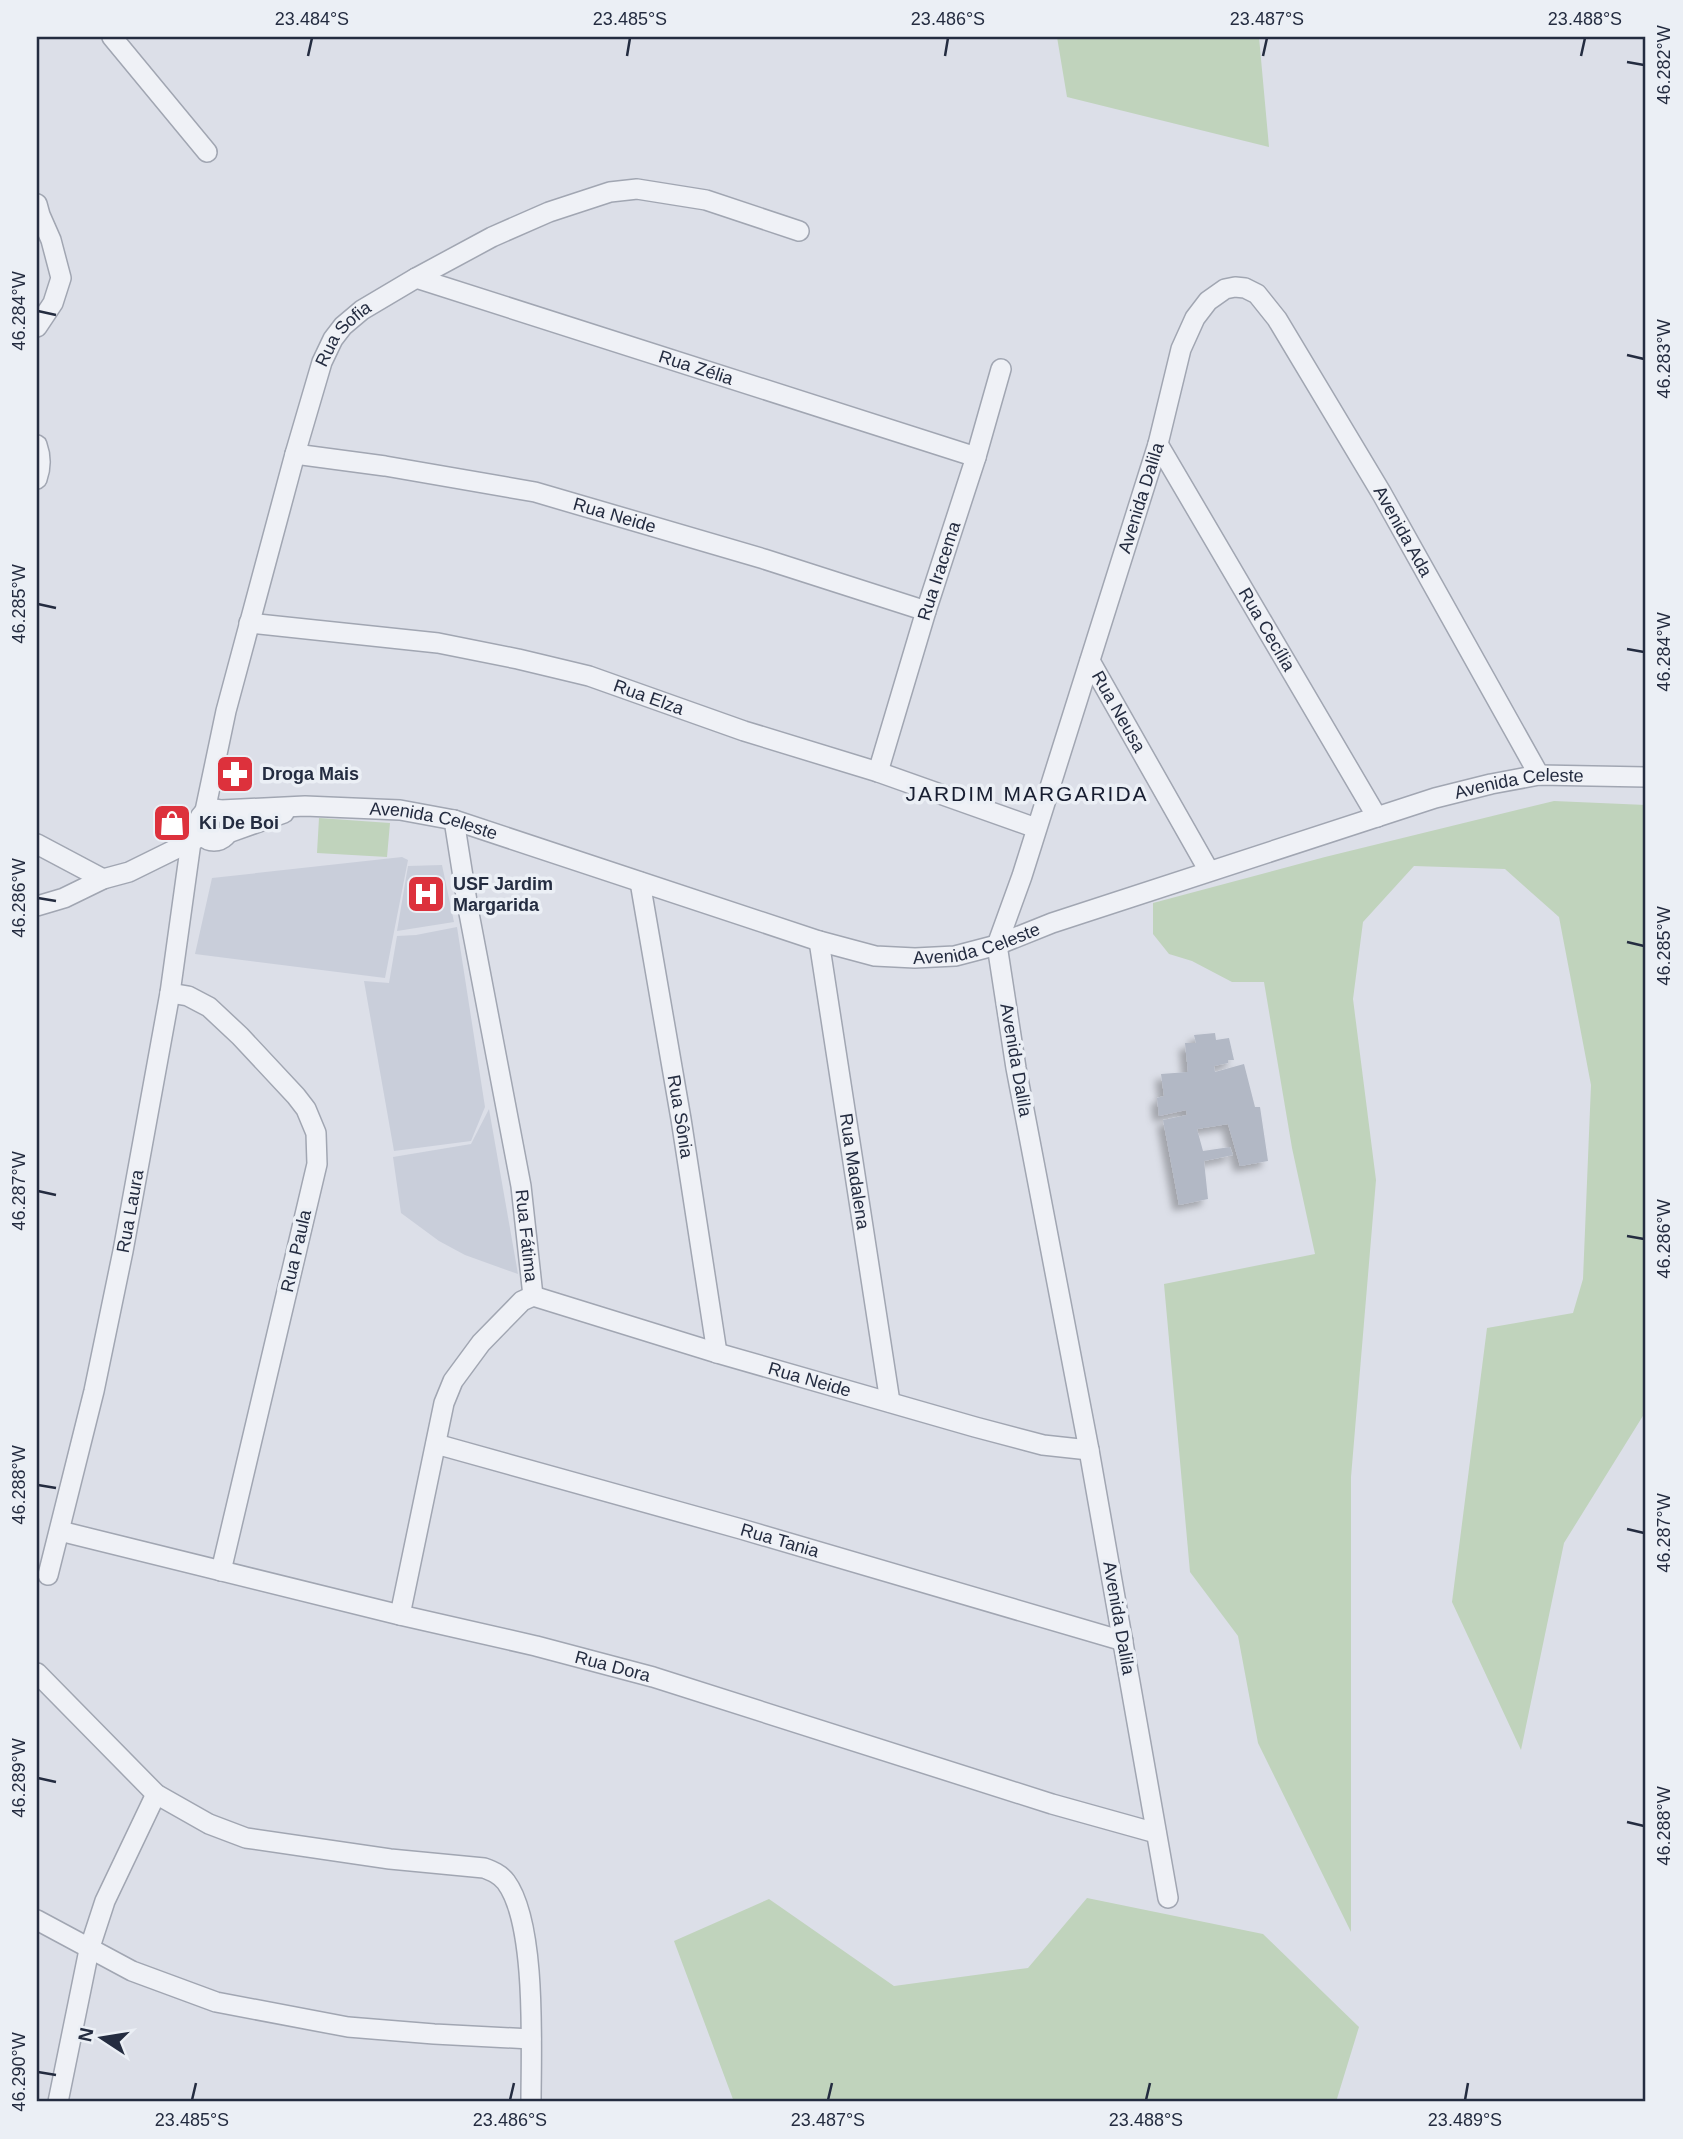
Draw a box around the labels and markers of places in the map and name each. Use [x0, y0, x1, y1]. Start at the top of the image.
pharmacy icon: Droga Mais [214, 753, 256, 795]
place label: Droga Mais [262, 764, 359, 784]
shop icon: Ki De Boi [151, 802, 193, 844]
place label: Ki De Boi [199, 813, 279, 833]
hospital icon: USF Jardim Margarida [405, 873, 447, 915]
place label: USF Jardim Margarida [453, 874, 553, 915]

